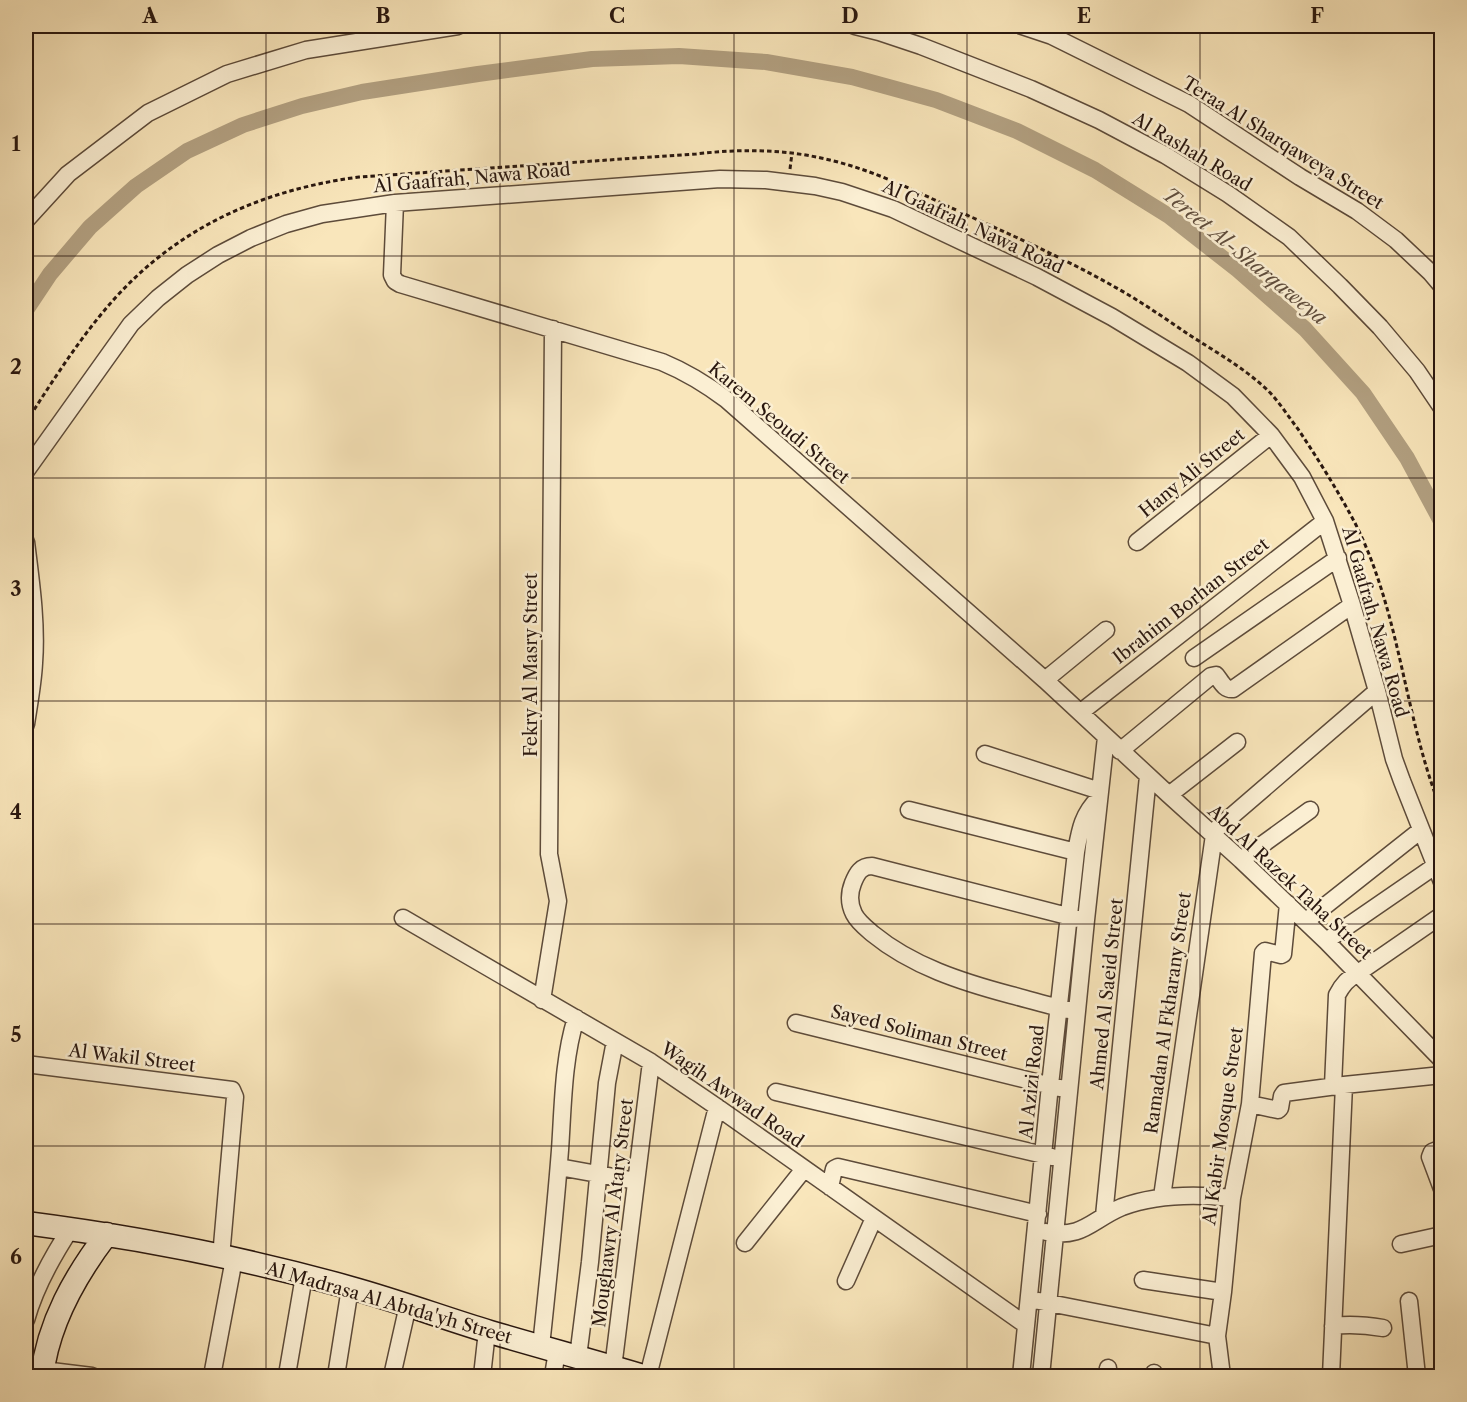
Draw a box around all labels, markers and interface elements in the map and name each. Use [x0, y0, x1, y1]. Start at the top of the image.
text: A [141, 4, 158, 28]
text: B [376, 4, 391, 28]
text: C [609, 4, 625, 28]
text: D [841, 4, 859, 28]
text: E [1077, 4, 1091, 28]
text: F [1310, 4, 1324, 28]
street label: Teraa Al Sharqaweya Street [1178, 72, 1388, 214]
street label: Al Rashah Road [1127, 107, 1256, 196]
text: 1 [12, 132, 21, 156]
street label: Al Gaafrah, Nawa Road [372, 158, 571, 198]
street label: Al Gaafrah, Nawa Road [878, 175, 1067, 279]
water label: Tereet Al-Sharqaweya [1158, 182, 1332, 330]
text: 2 [10, 355, 22, 379]
street label: Karem Seoudi Street [704, 357, 855, 489]
street label: Hany Ali Street [1135, 423, 1250, 522]
street label: Al Gaafrah, Nawa Road [1337, 523, 1413, 720]
street label: Ibrahim Borhan Street [1109, 533, 1274, 669]
street label: Fekry Al Masry Street [520, 572, 542, 757]
text: 3 [10, 577, 22, 601]
street label: Abd Al Razek Taha Street [1203, 799, 1377, 964]
text: 4 [10, 800, 22, 824]
street label: Ramadan Al Fkharany Street [1140, 890, 1196, 1135]
street label: Ahmed Al Saeid Street [1086, 897, 1128, 1092]
street label: Sayed Soliman Street [828, 1000, 1010, 1066]
text: 5 [10, 1023, 22, 1047]
street label: Al Azizi Road [1015, 1024, 1049, 1141]
street label: Al Kabir Mosque Street [1198, 1025, 1248, 1227]
street label: Wagih Awwad Road [656, 1037, 808, 1153]
street label: Al Wakil Street [66, 1039, 197, 1077]
street label: Moughawry Al Atary Street [588, 1097, 638, 1329]
text: 6 [10, 1245, 22, 1269]
street label: Al Madrasa Al Abtda'yh Street [263, 1257, 515, 1349]

